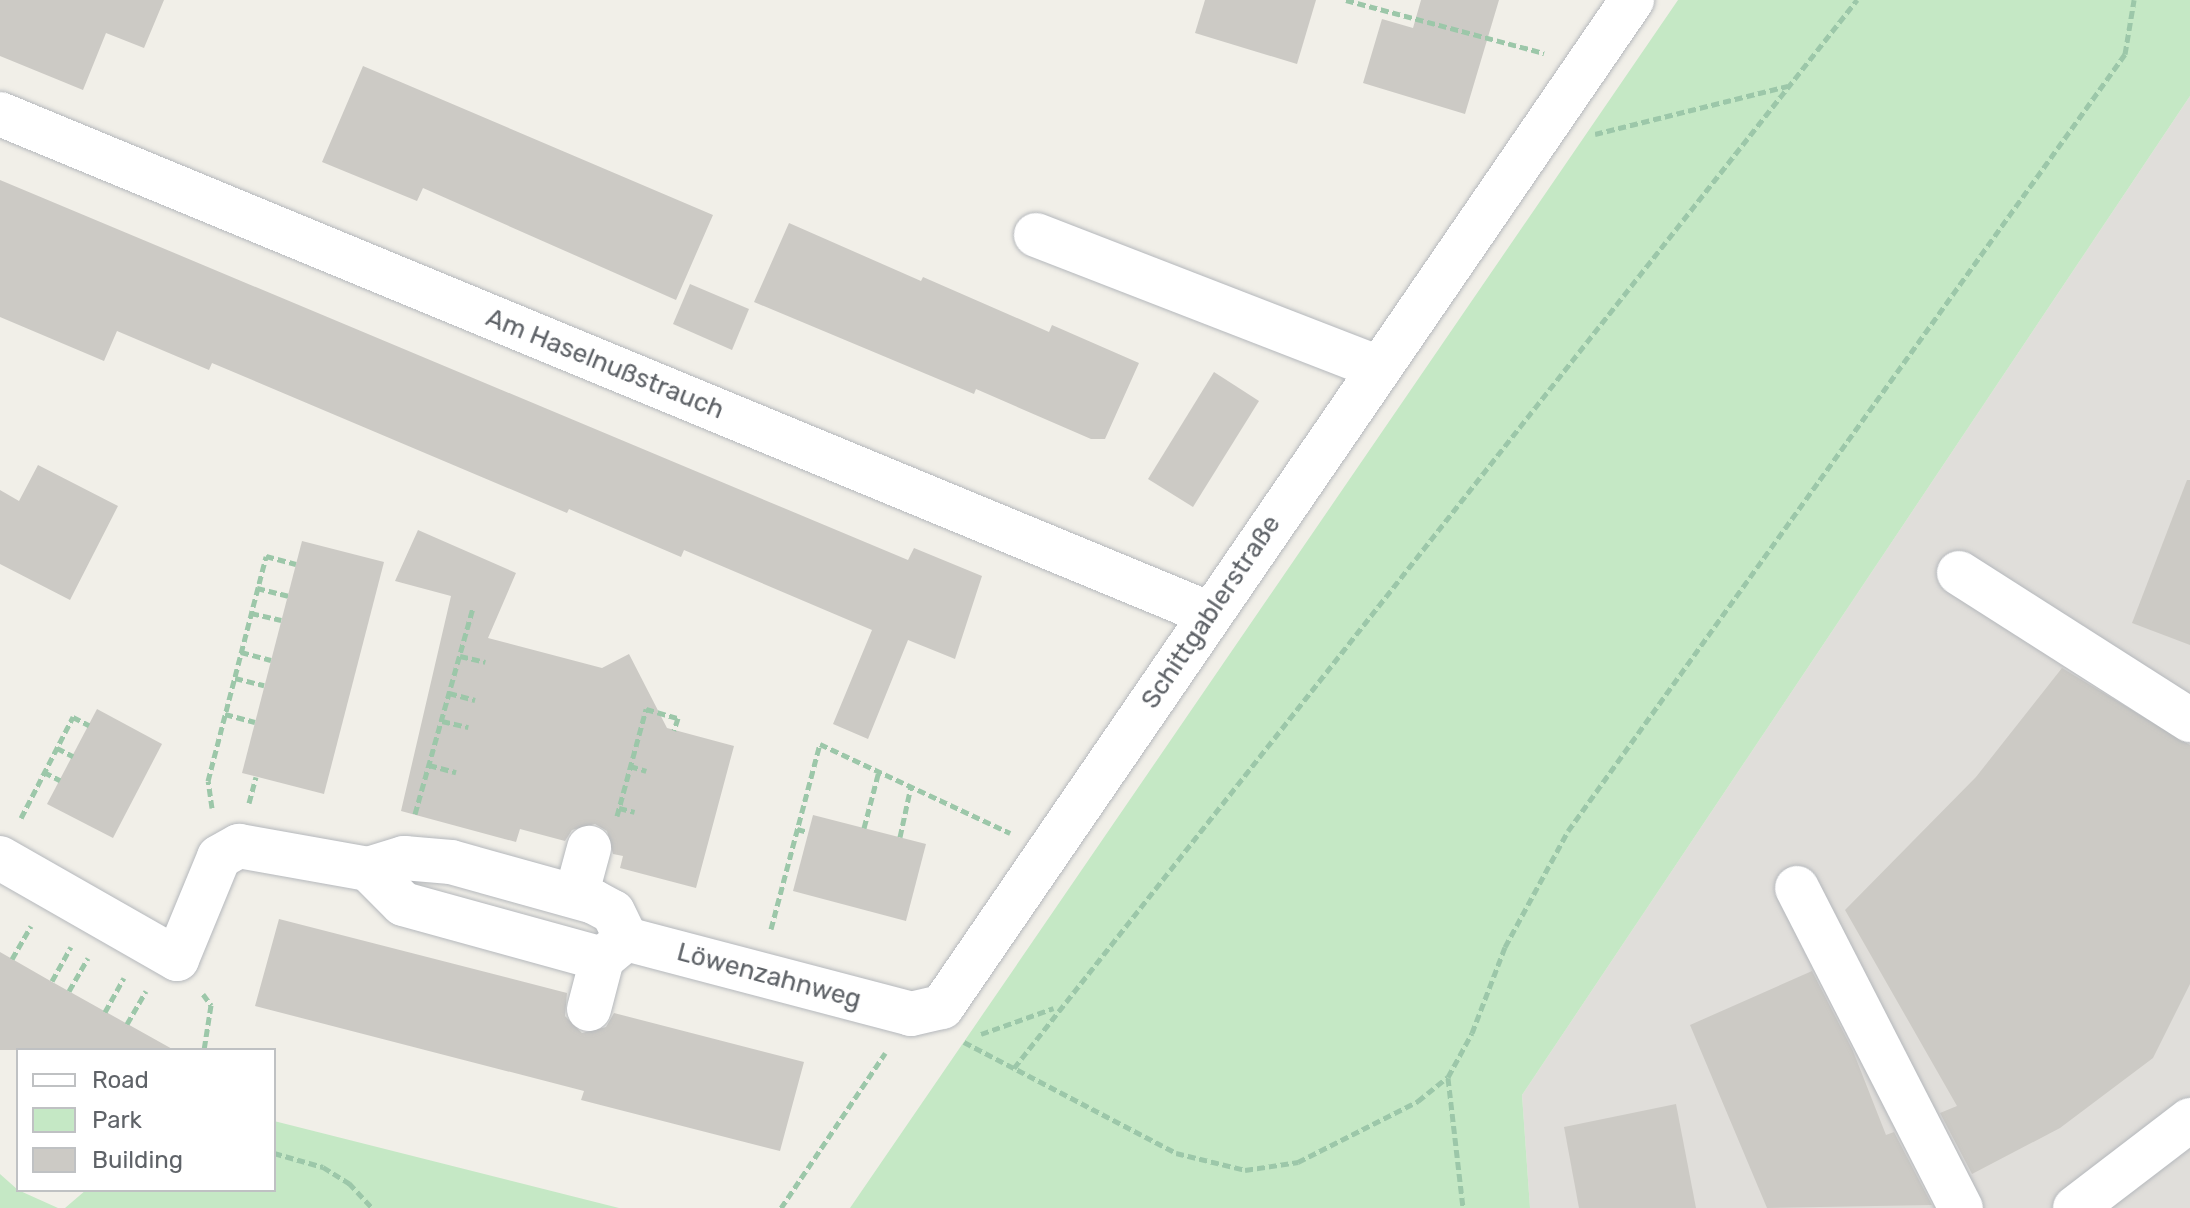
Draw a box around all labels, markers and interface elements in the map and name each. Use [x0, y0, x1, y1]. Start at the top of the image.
street label: Am Haselnußstrauch [481, 302, 729, 426]
street label: Schittgablerstraße [1135, 509, 1287, 715]
street label: Löwenzahnweg [674, 936, 864, 1016]
legend [16, 1048, 276, 1192]
text: Road [92, 1066, 149, 1094]
text: Park [92, 1106, 142, 1134]
text: Building [92, 1146, 183, 1174]

